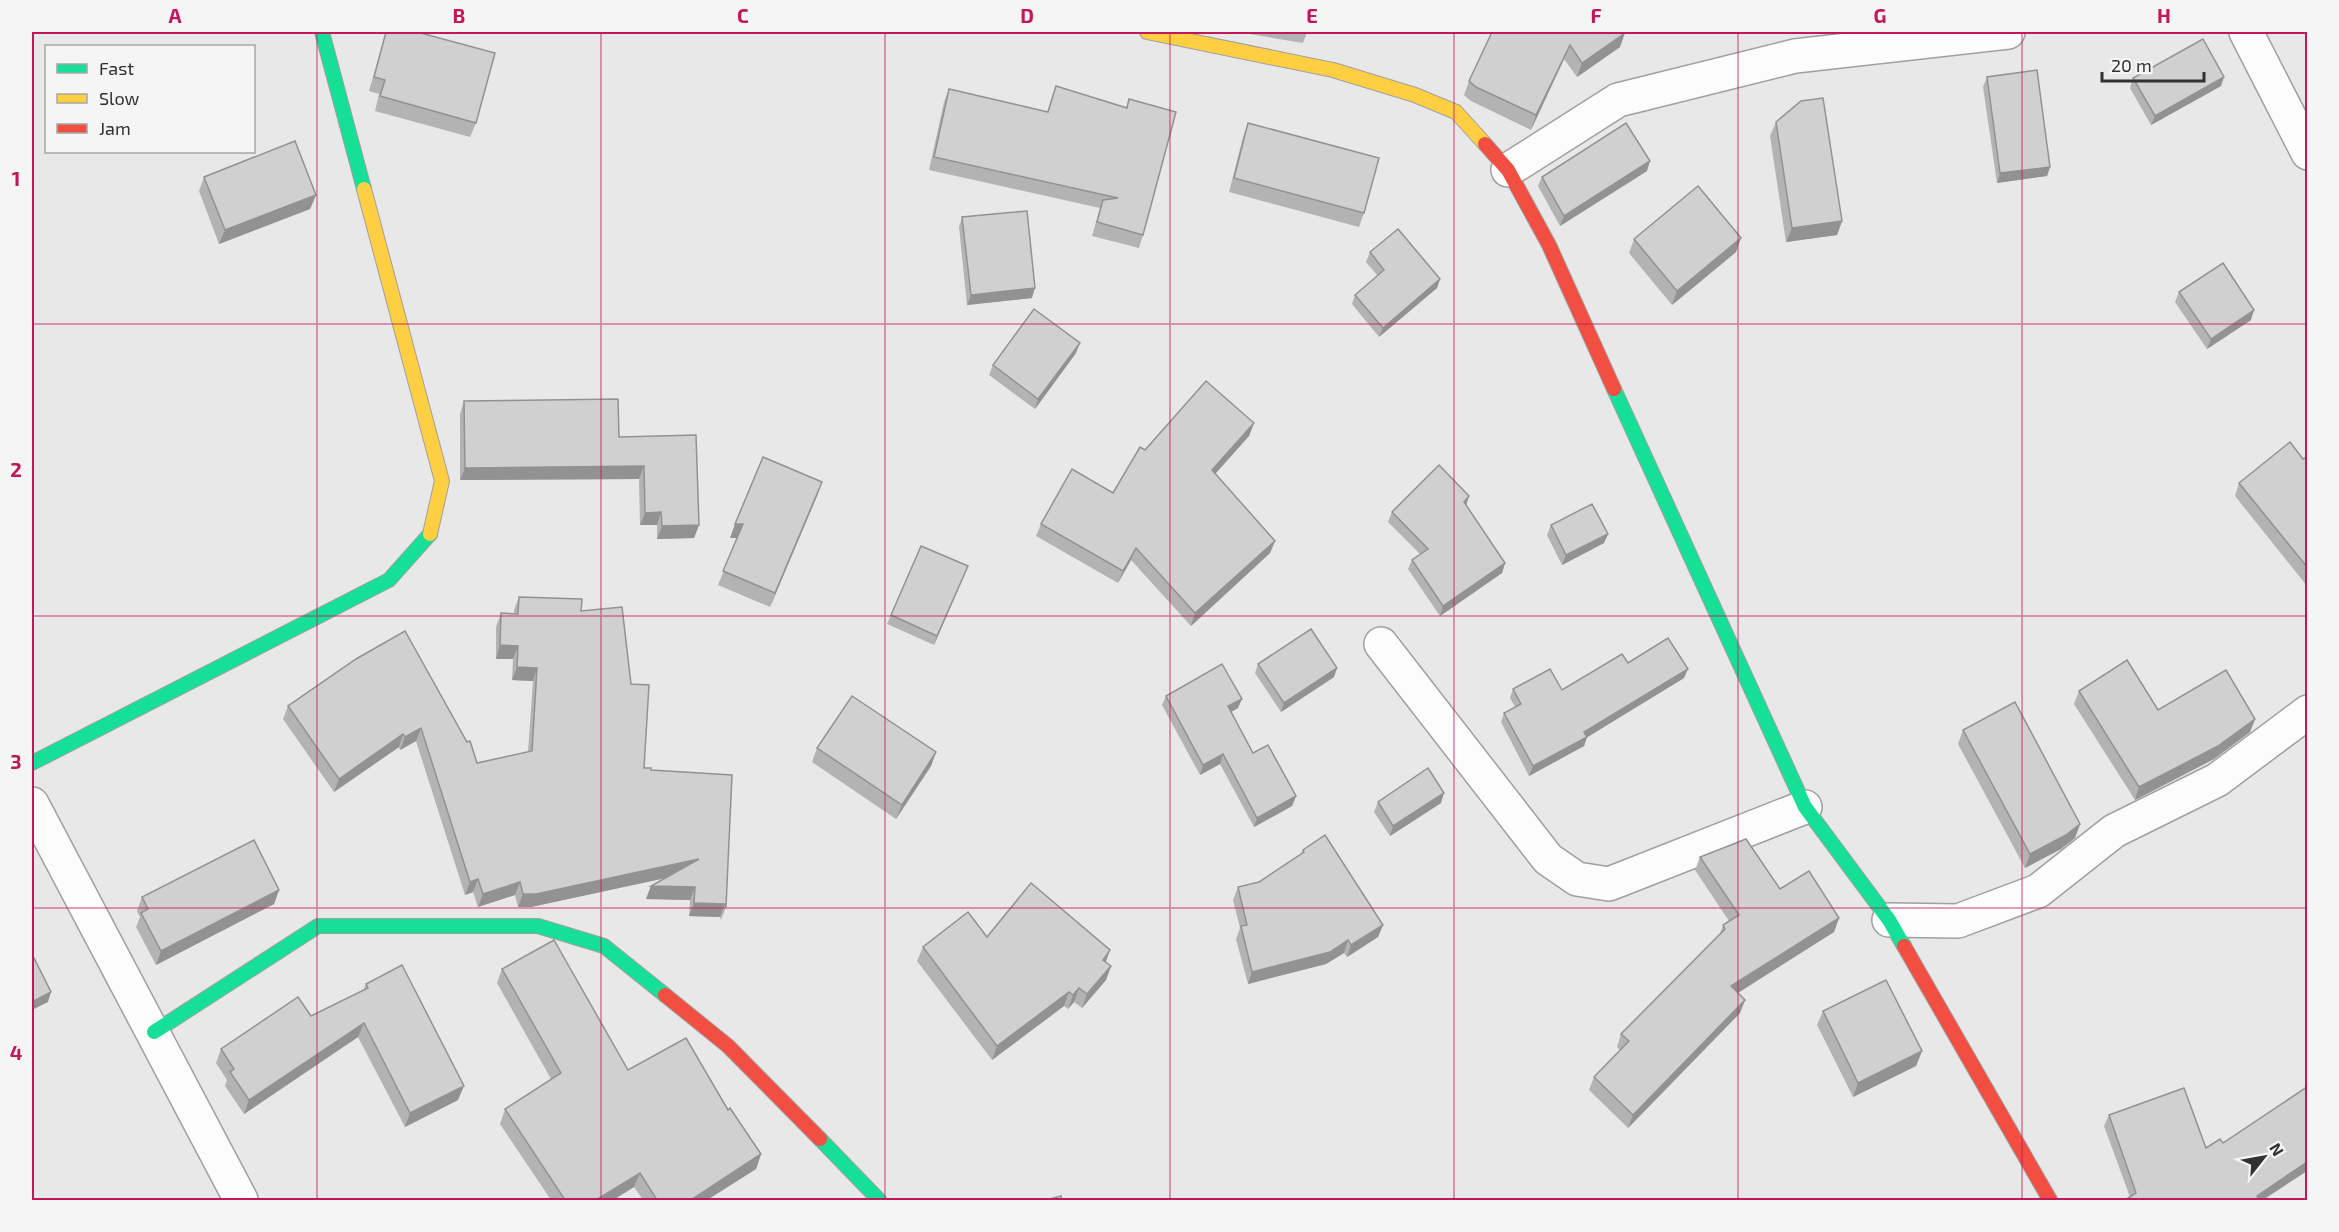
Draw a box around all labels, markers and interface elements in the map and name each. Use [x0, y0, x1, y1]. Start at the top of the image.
text: A [168, 3, 182, 27]
text: B [453, 3, 465, 27]
text: C [737, 3, 749, 27]
text: D [1020, 3, 1034, 27]
text: E [1306, 3, 1318, 27]
text: F [1590, 3, 1602, 27]
text: G [1874, 3, 1886, 27]
text: H [2157, 3, 2171, 27]
legend [45, 45, 255, 153]
scale bar [2102, 45, 2204, 83]
text: 20 m [2111, 54, 2152, 76]
text: Fast [99, 57, 134, 79]
text: Slow [99, 87, 140, 109]
text: Jam [99, 117, 131, 139]
text: 1 [12, 166, 20, 190]
text: 2 [10, 457, 22, 481]
text: 3 [10, 749, 22, 773]
text: 4 [10, 1040, 23, 1064]
north arrow [2234, 1127, 2294, 1187]
text: N [2266, 1139, 2288, 1159]

